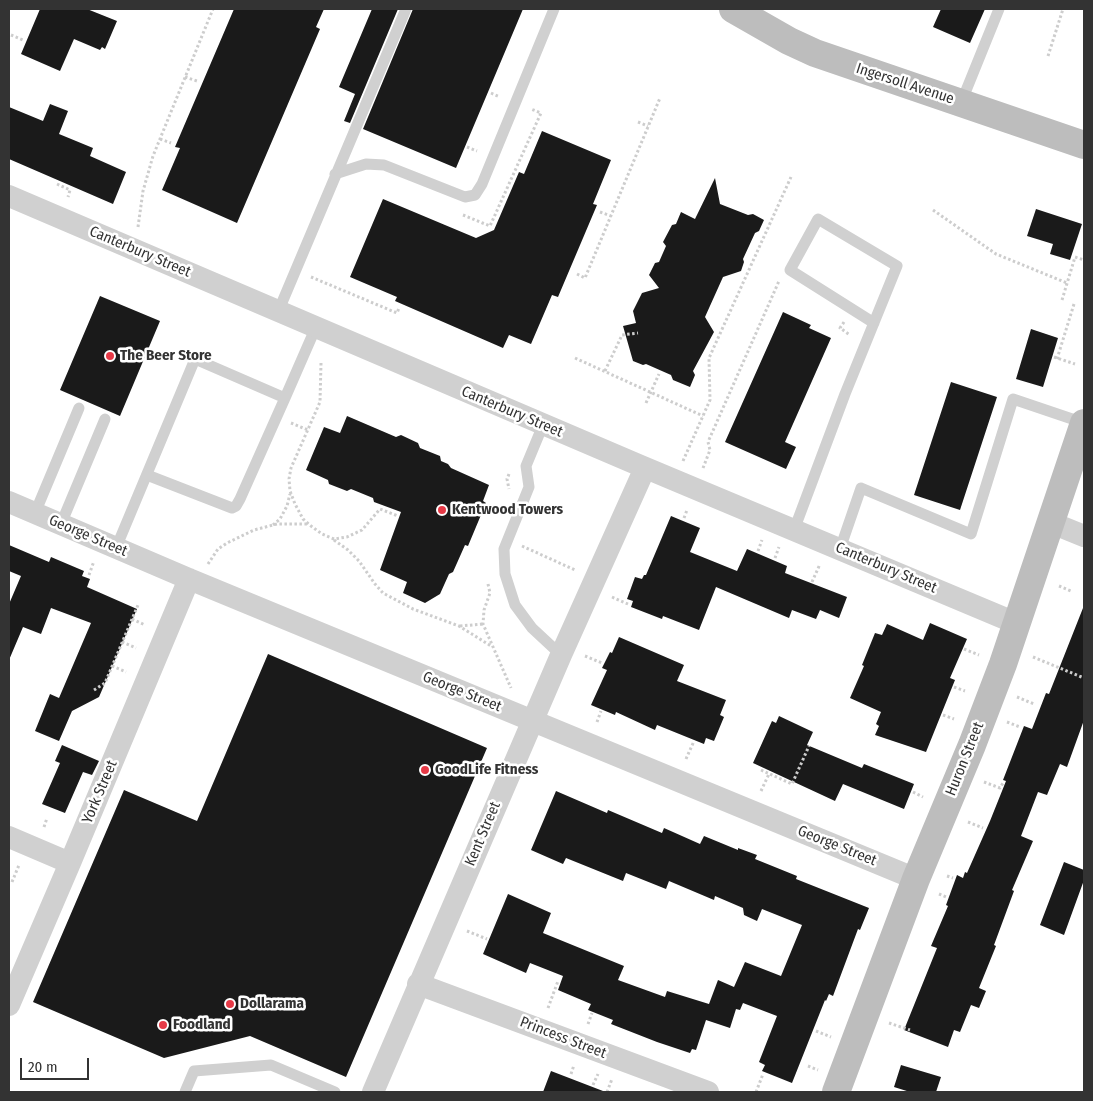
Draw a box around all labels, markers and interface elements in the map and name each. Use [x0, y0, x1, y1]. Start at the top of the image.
street label: Ingersoll Avenue [854, 60, 956, 108]
street label: Canterbury Street [87, 223, 193, 281]
place label: The Beer Store [120, 347, 212, 365]
marker: The Beer Store [104, 350, 116, 362]
street label: Canterbury Street [459, 383, 565, 441]
place label: Kentwood Towers [452, 501, 563, 519]
marker: Kentwood Towers [436, 504, 448, 516]
street label: George Street [46, 511, 130, 561]
street label: Canterbury Street [833, 539, 939, 597]
street label: George Street [420, 668, 504, 716]
street label: Huron Street [942, 719, 988, 799]
street label: York Street [79, 758, 121, 826]
place label: GoodLife Fitness [435, 761, 538, 779]
marker: GoodLife Fitness [419, 764, 431, 776]
street label: Kent Street [461, 799, 505, 869]
street label: George Street [795, 822, 879, 870]
place label: Dollarama [240, 995, 304, 1013]
marker: Dollarama [224, 998, 236, 1010]
street label: Princess Street [517, 1013, 609, 1063]
place label: Foodland [173, 1016, 231, 1034]
marker: Foodland [157, 1019, 169, 1031]
scale bar [22, 1048, 91, 1080]
text: 20 m [28, 1058, 58, 1076]

